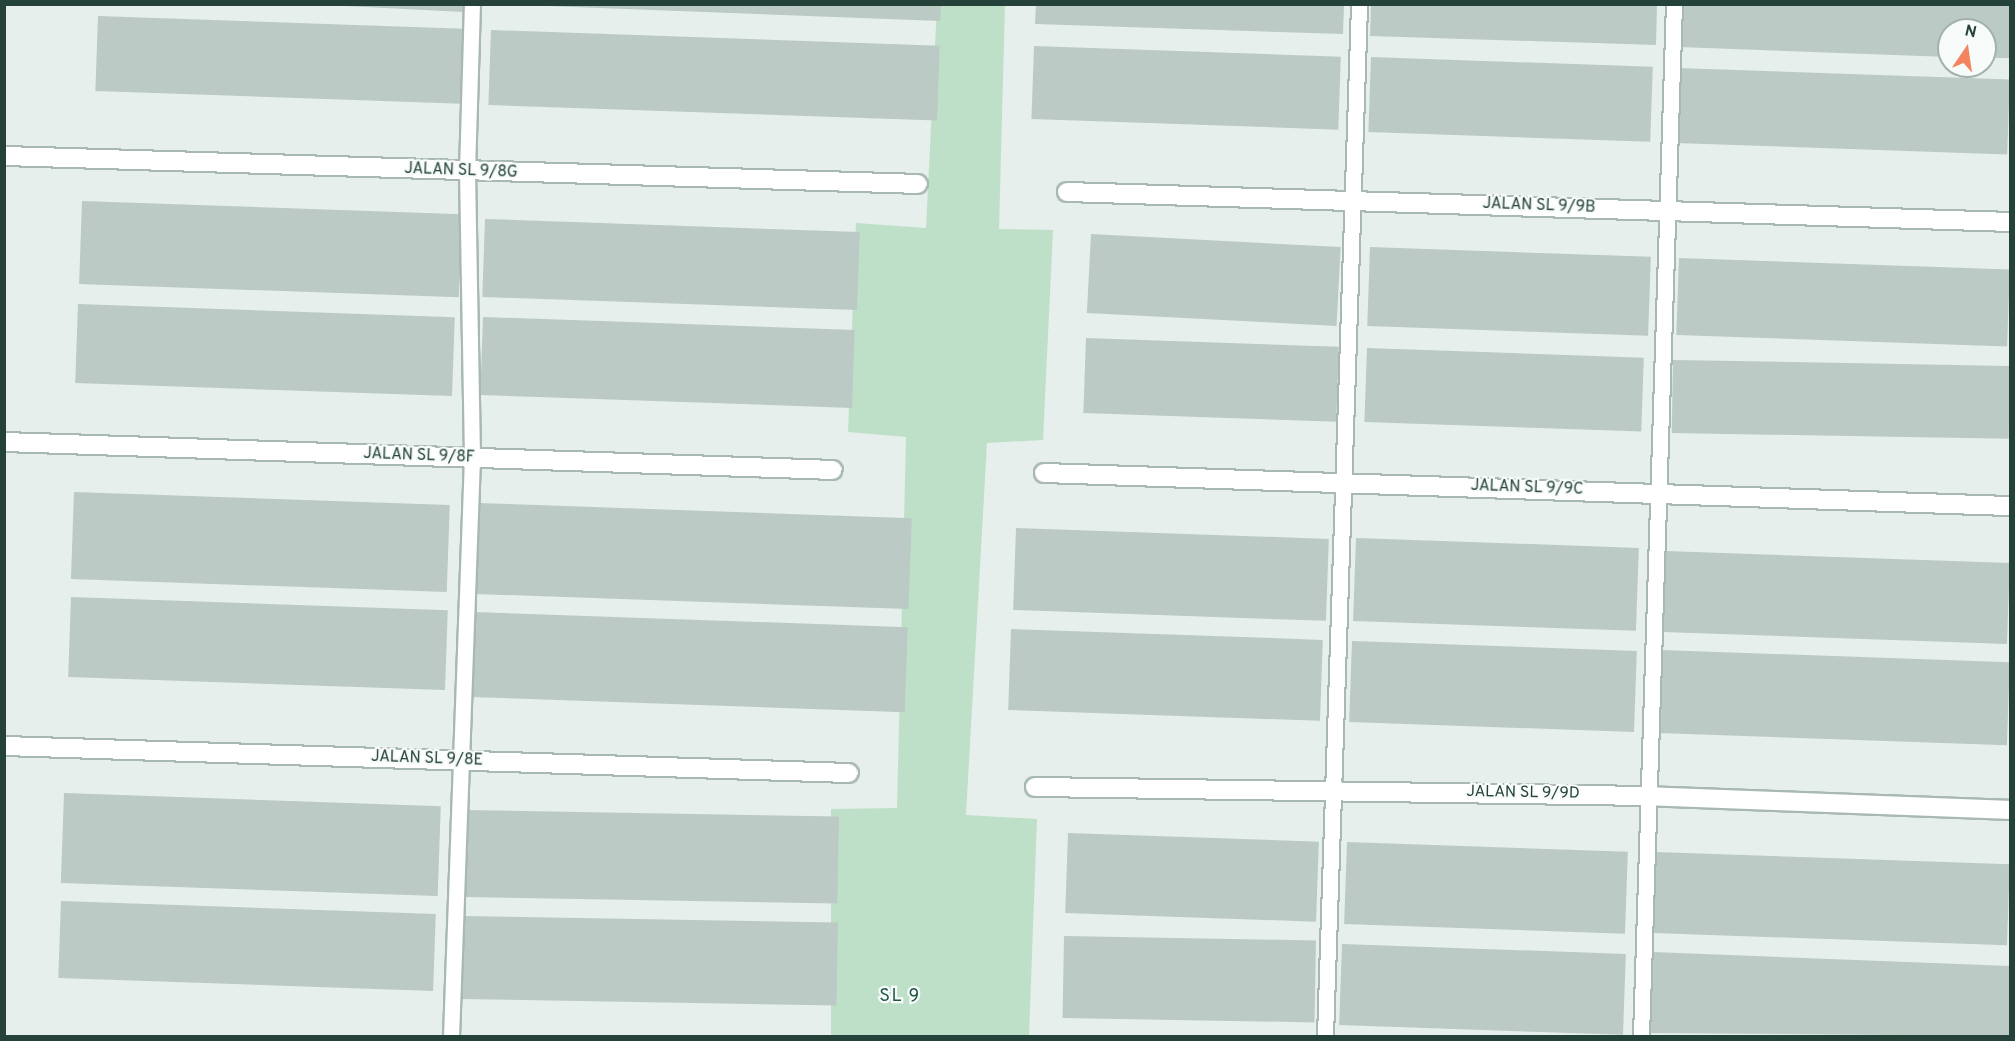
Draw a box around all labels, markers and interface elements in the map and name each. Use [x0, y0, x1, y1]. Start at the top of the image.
north arrow [1937, 18, 1997, 78]
text: N [1963, 21, 1978, 43]
street label: JALAN SL 9/8G [404, 159, 518, 183]
street label: JALAN SL 9/9B [1482, 194, 1596, 218]
street label: JALAN SL 9/8F [363, 444, 475, 468]
street label: JALAN SL 9/9C [1470, 476, 1584, 500]
street label: JALAN SL 9/8E [370, 747, 484, 771]
street label: JALAN SL 9/9D [1466, 782, 1580, 804]
district label: SL 9 [879, 986, 921, 1008]

